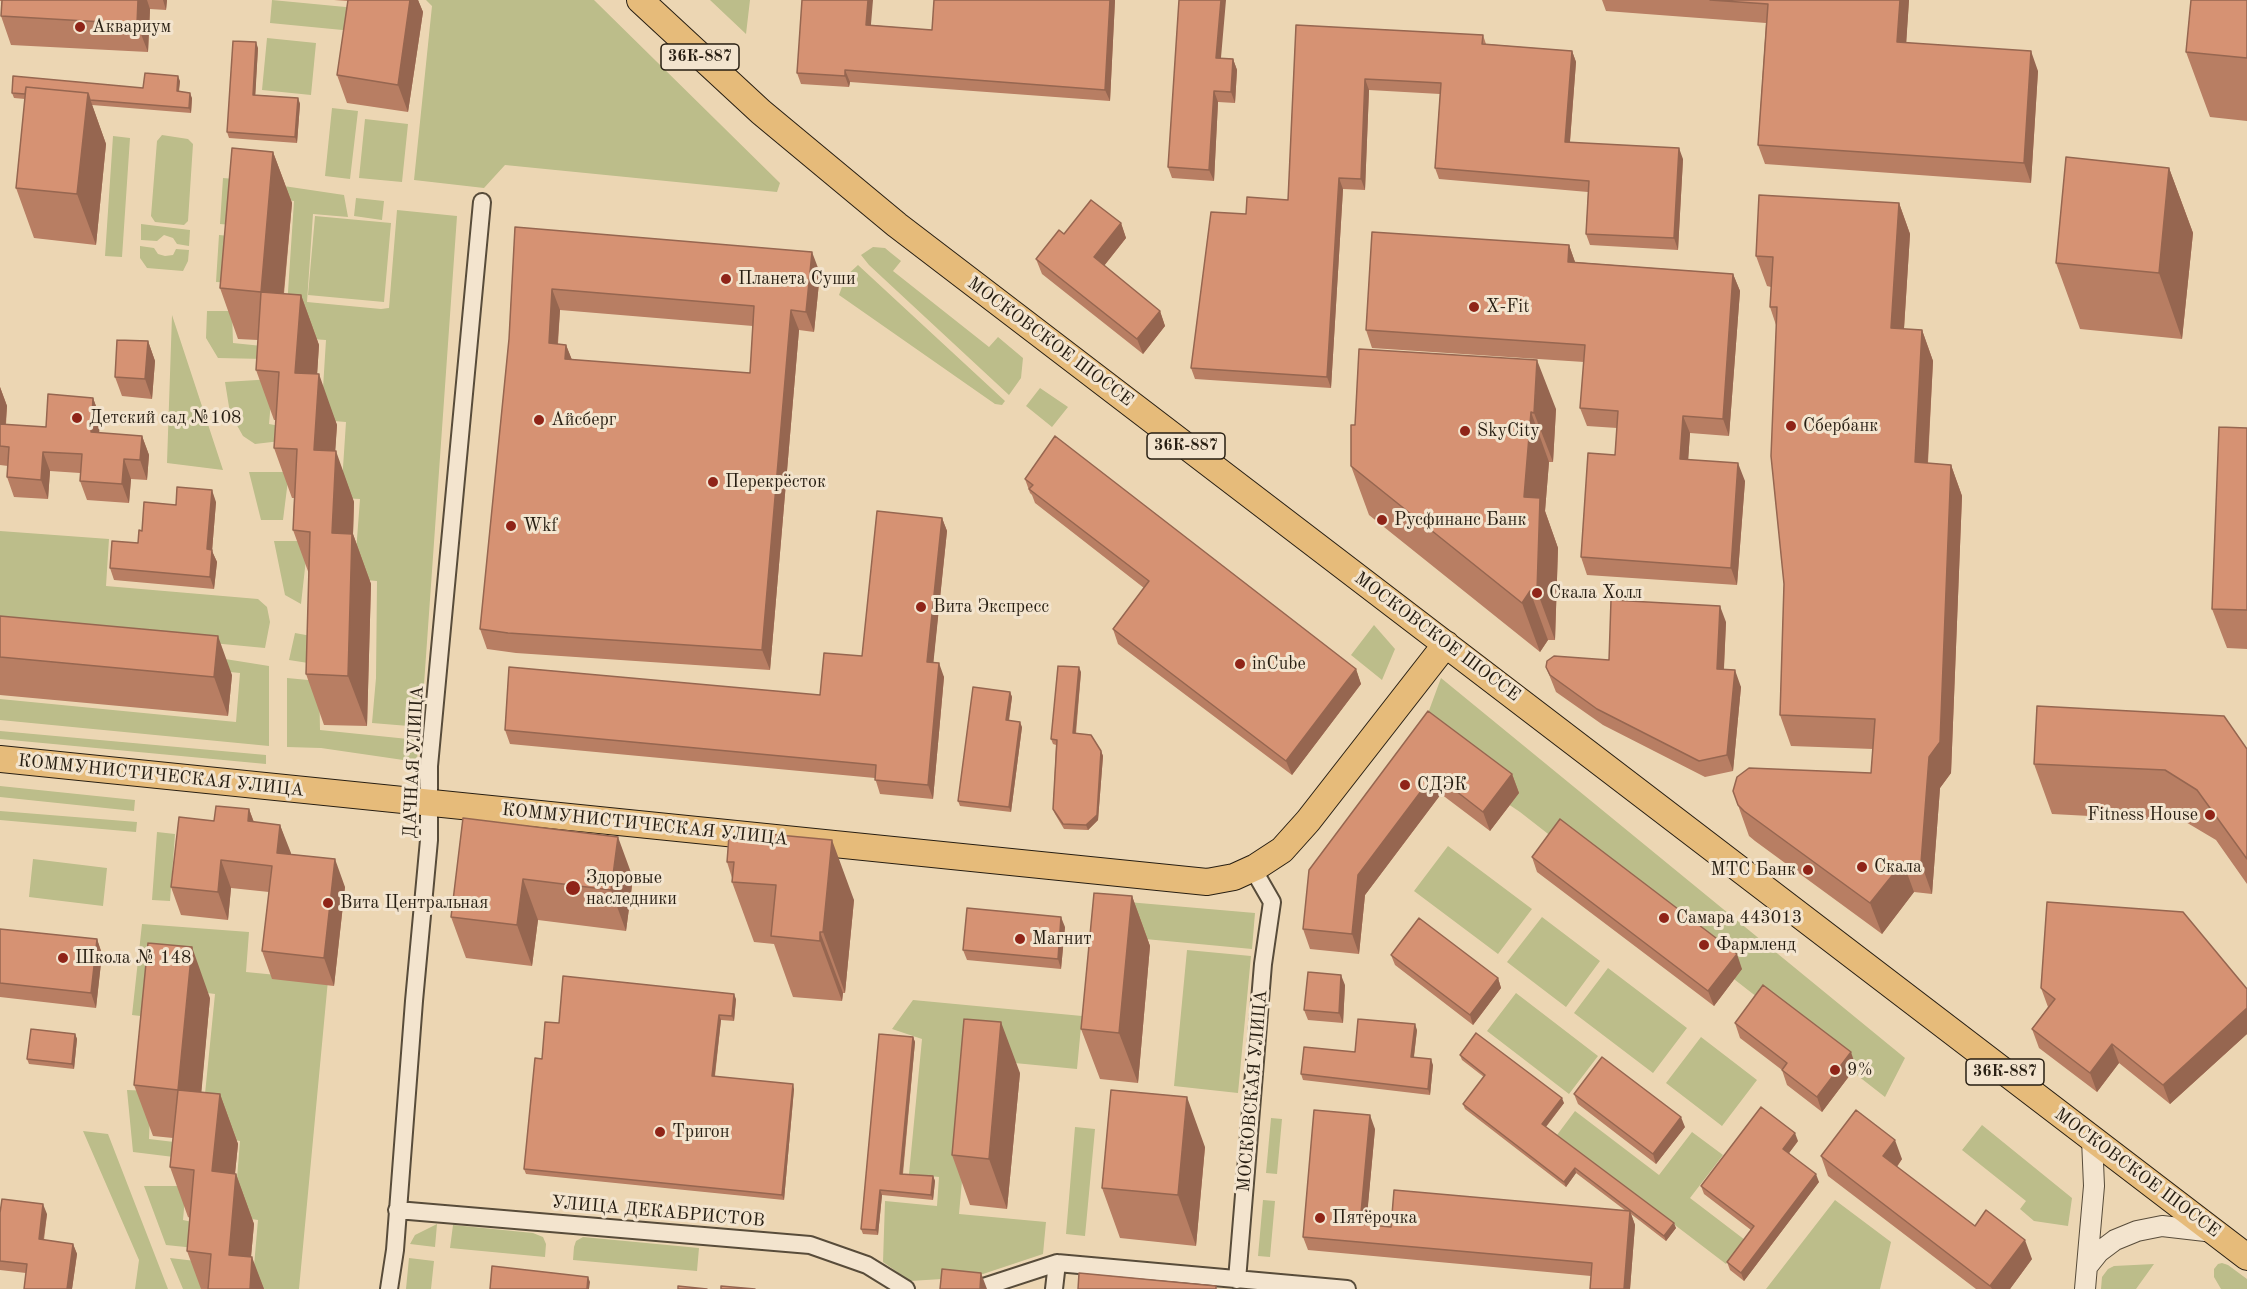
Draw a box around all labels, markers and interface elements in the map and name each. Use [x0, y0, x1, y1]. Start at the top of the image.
place label: Аквариум [92, 16, 171, 38]
marker: Аквариум [73, 20, 87, 34]
road number: 36К-887 [661, 44, 739, 70]
place label: Планета Суши [738, 268, 856, 290]
marker: Планета Суши [719, 272, 733, 286]
street label: МОСКОВСКОЕ ШОССЕ [963, 273, 1137, 411]
place label: X-Fit [1486, 296, 1529, 318]
marker: X-Fit [1467, 300, 1481, 314]
place label: Детский сад №108 [89, 407, 242, 429]
place label: Айсберг [551, 409, 617, 431]
marker: Детский сад №108 [70, 411, 84, 425]
marker: Айсберг [532, 413, 546, 427]
place label: Сбербанк [1803, 415, 1878, 437]
marker: Сбербанк [1784, 419, 1798, 433]
place label: SkyCity [1477, 420, 1540, 442]
marker: SkyCity [1458, 424, 1472, 438]
road number: 36К-887 [1147, 433, 1225, 459]
place label: Перекрёсток [725, 471, 826, 493]
marker: Перекрёсток [706, 475, 720, 489]
place label: Русфинанс Банк [1394, 509, 1526, 531]
marker: Русфинанс Банк [1375, 513, 1389, 527]
place label: Wkf [523, 515, 558, 537]
marker: Wkf [504, 519, 518, 533]
street label: МОСКОВСКОЕ ШОССЕ [1350, 568, 1524, 706]
place label: Скала Холл [1549, 582, 1642, 604]
marker: Скала Холл [1530, 586, 1544, 600]
place label: Вита Экспресс [933, 596, 1049, 618]
marker: Вита Экспресс [914, 600, 928, 614]
place label: inCube [1252, 653, 1306, 675]
marker: inCube [1233, 657, 1247, 671]
street label: ДАЧНАЯ УЛИЦА [399, 685, 429, 839]
street label: КОММУНИСТИЧЕСКАЯ УЛИЦА [17, 750, 305, 802]
place label: СДЭК [1417, 774, 1467, 796]
marker: СДЭК [1398, 778, 1412, 792]
street label: КОММУНИСТИЧЕСКАЯ УЛИЦА [501, 799, 789, 851]
place label: Fitness House [2087, 804, 2198, 826]
marker: Fitness House [2203, 808, 2217, 822]
place label: Скала [1874, 856, 1922, 878]
place label: МТС Банк [1710, 859, 1796, 881]
marker: Скала [1855, 860, 1869, 874]
marker: МТС Банк [1801, 863, 1815, 877]
place label: Здоровые наследники [586, 867, 677, 910]
marker: Здоровые наследники [564, 879, 582, 897]
place label: Вита Центральная [340, 892, 488, 914]
marker: Вита Центральная [321, 896, 335, 910]
place label: Самара 443013 [1676, 907, 1802, 929]
marker: Самара 443013 [1657, 911, 1671, 925]
place label: Магнит [1032, 928, 1092, 950]
marker: Магнит [1013, 932, 1027, 946]
place label: Фармленд [1716, 934, 1796, 956]
marker: Фармленд [1697, 938, 1711, 952]
place label: Школа № 148 [75, 947, 191, 969]
marker: Школа № 148 [56, 951, 70, 965]
street label: МОСКОВСКАЯ УЛИЦА [1233, 989, 1273, 1193]
place label: 9% [1847, 1059, 1873, 1081]
road number: 36К-887 [1966, 1059, 2044, 1085]
marker: 9% [1828, 1063, 1842, 1077]
street label: МОСКОВСКОЕ ШОССЕ [2050, 1104, 2224, 1242]
place label: Тригон [672, 1121, 730, 1143]
marker: Тригон [653, 1125, 667, 1139]
street label: УЛИЦА ДЕКАБРИСТОВ [550, 1192, 766, 1232]
place label: Пятёрочка [1332, 1207, 1417, 1229]
marker: Пятёрочка [1313, 1211, 1327, 1225]

